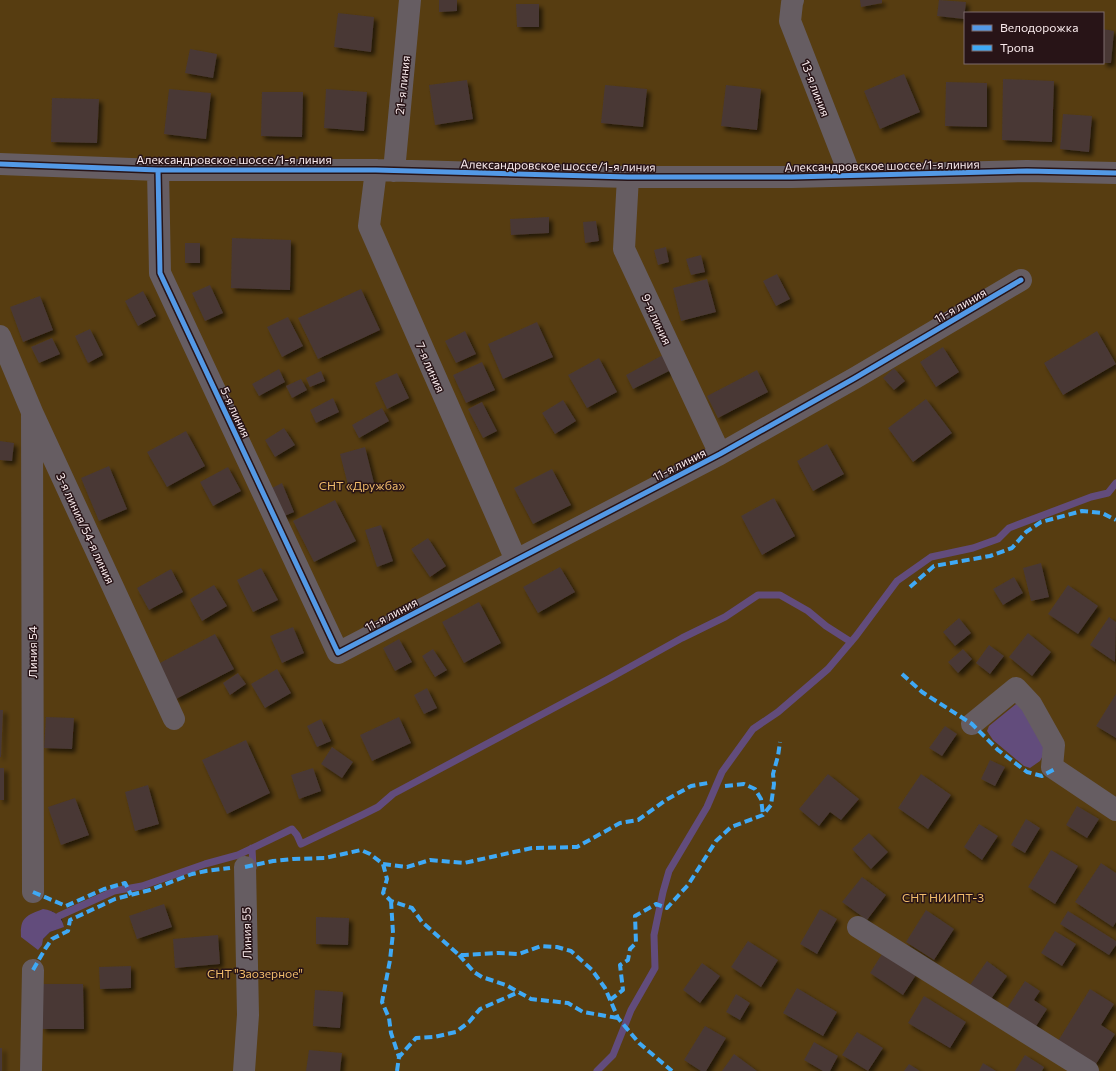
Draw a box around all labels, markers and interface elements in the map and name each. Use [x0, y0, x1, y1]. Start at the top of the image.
legend [964, 12, 1104, 64]
text: Велодорожка [1000, 20, 1078, 34]
text: Тропа [1000, 40, 1034, 54]
street label: 21-я линия [392, 55, 412, 115]
street label: 13-я линия [799, 58, 833, 118]
street label: Александровское шоссе/1-я линия [136, 152, 332, 166]
street label: Александровское шоссе/1-я линия [460, 156, 656, 174]
street label: Александровское шоссе/1-я линия [784, 156, 980, 174]
street label: 11-я линия [931, 284, 989, 326]
street label: 9-я линия [639, 291, 675, 347]
street label: 7-я линия [414, 340, 448, 394]
street label: 5-я линия [218, 384, 254, 440]
street label: 11-я линия [650, 445, 708, 483]
street label: 3-я линия/54-я линия [54, 470, 118, 586]
park label: СНТ «Дружба» [319, 478, 405, 492]
street label: 11-я линия [362, 594, 420, 634]
street label: Линия 54 [25, 626, 39, 678]
park label: СНТ НИИПТ-3 [902, 890, 984, 904]
street label: Линия 55 [239, 907, 253, 959]
park label: СНТ "Заозерное" [207, 966, 303, 980]

